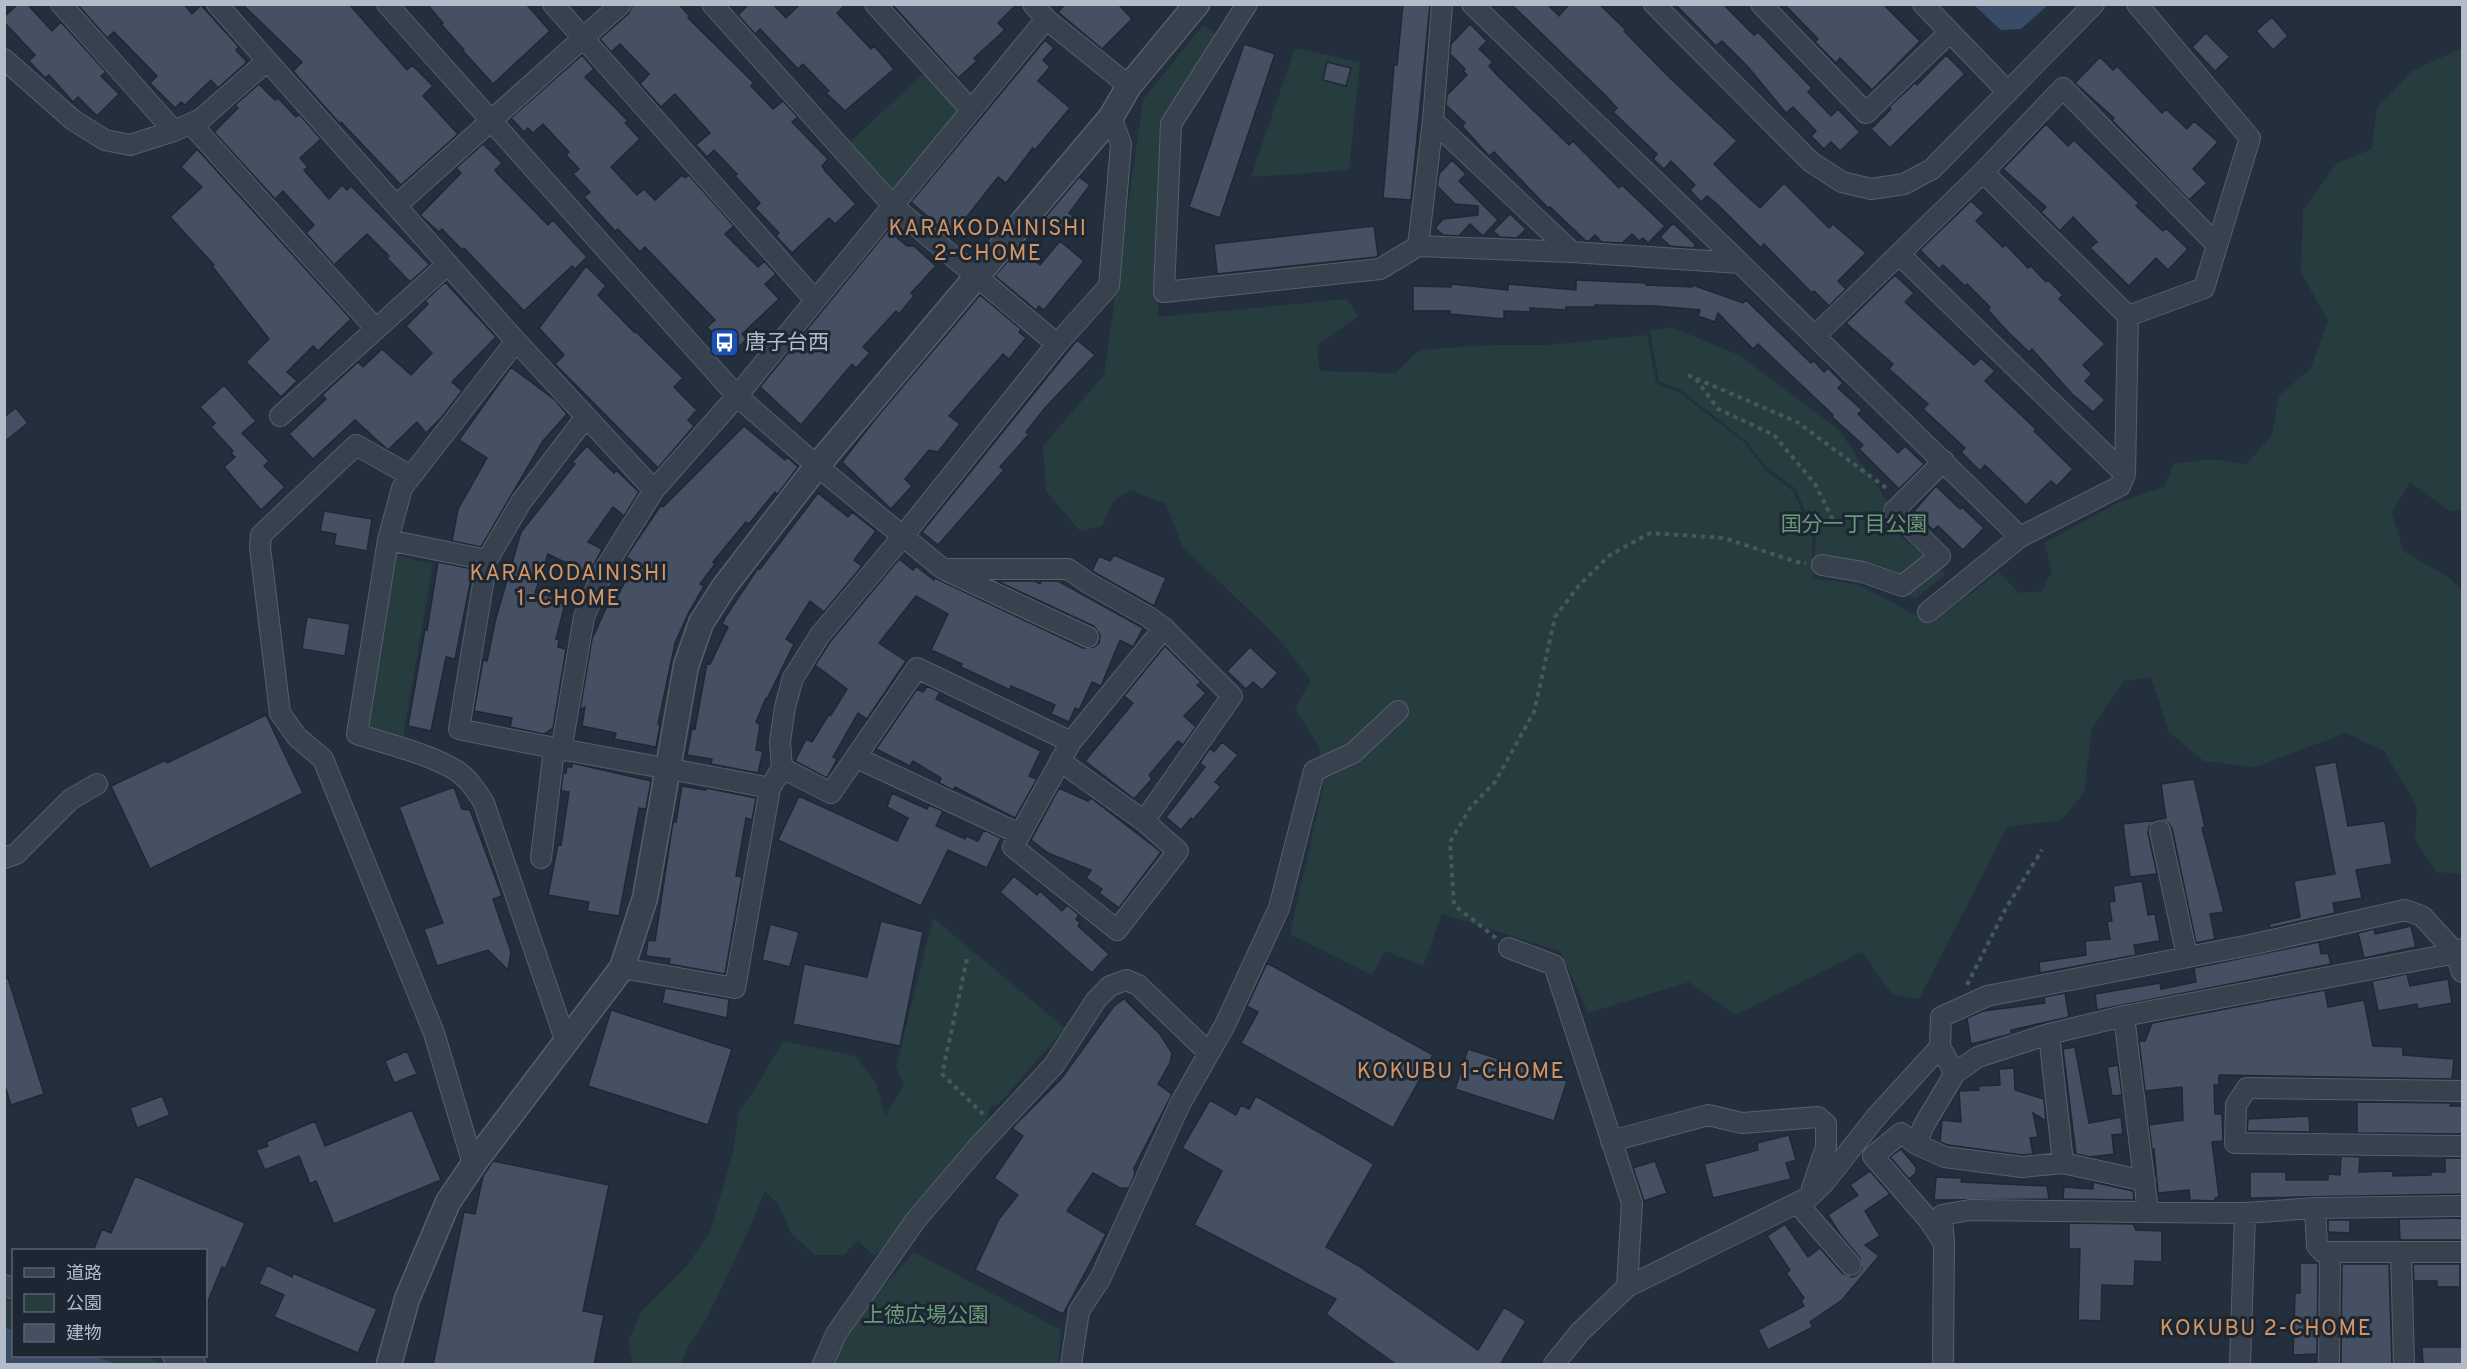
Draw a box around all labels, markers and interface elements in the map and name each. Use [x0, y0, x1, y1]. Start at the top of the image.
district label: KARAKODAINISHI 2-CHOME [888, 216, 1088, 268]
bus stop icon: 唐子台西 [708, 326, 740, 358]
place label: 唐子台西 [745, 330, 829, 357]
park label: 国分一丁目公園 [1781, 512, 1928, 539]
district label: KARAKODAINISHI 1-CHOME [469, 561, 669, 613]
district label: KOKUBU 1-CHOME [1357, 1059, 1565, 1086]
legend [12, 1249, 207, 1357]
text: 道路 [66, 1263, 102, 1286]
text: 公園 [66, 1293, 102, 1316]
park label: 上徳広場公園 [863, 1303, 989, 1330]
district label: KOKUBU 2-CHOME [2160, 1316, 2372, 1343]
text: 建物 [66, 1323, 102, 1346]

